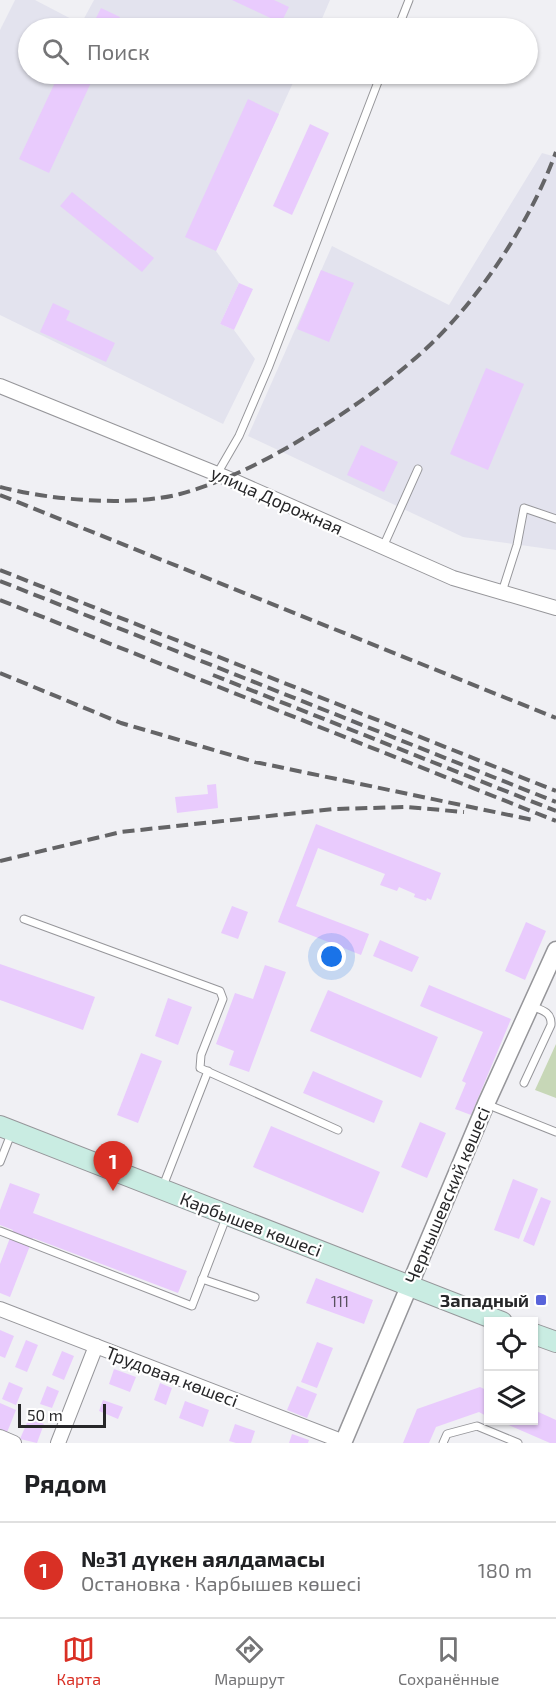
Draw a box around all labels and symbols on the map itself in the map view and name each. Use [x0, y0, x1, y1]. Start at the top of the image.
street label: улица Дорожная [208, 461, 346, 539]
your location [317, 942, 346, 971]
street label: Чернышевский көшесі [400, 1103, 494, 1287]
pin: 1 [94, 1142, 132, 1191]
street label: Карбышев көшесі [177, 1187, 325, 1261]
place label: Западный [440, 1289, 529, 1311]
house number: 111 [331, 1292, 349, 1310]
marker: Западный [534, 1293, 548, 1307]
street label: Трудовая көшесі [103, 1341, 241, 1411]
scale bar [18, 1401, 106, 1428]

